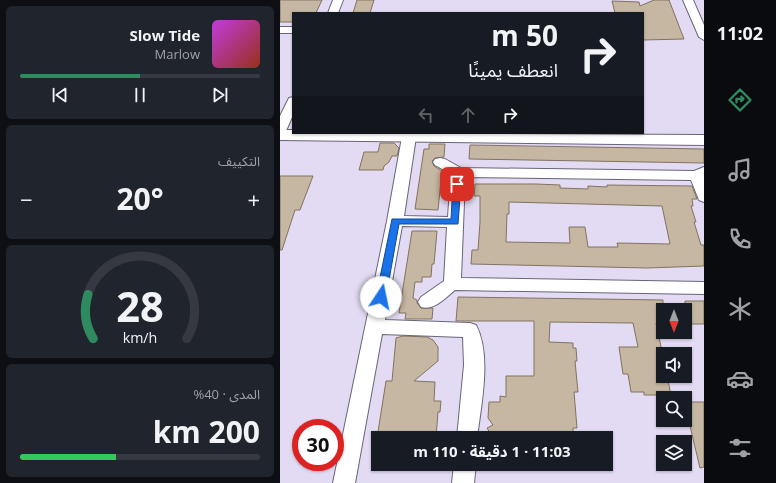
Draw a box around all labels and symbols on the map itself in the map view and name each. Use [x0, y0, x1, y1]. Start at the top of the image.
pin [440, 167, 474, 201]
position arrow [360, 276, 402, 318]
north arrow [656, 303, 692, 339]
speed limit sign: 30 [292, 419, 344, 471]

